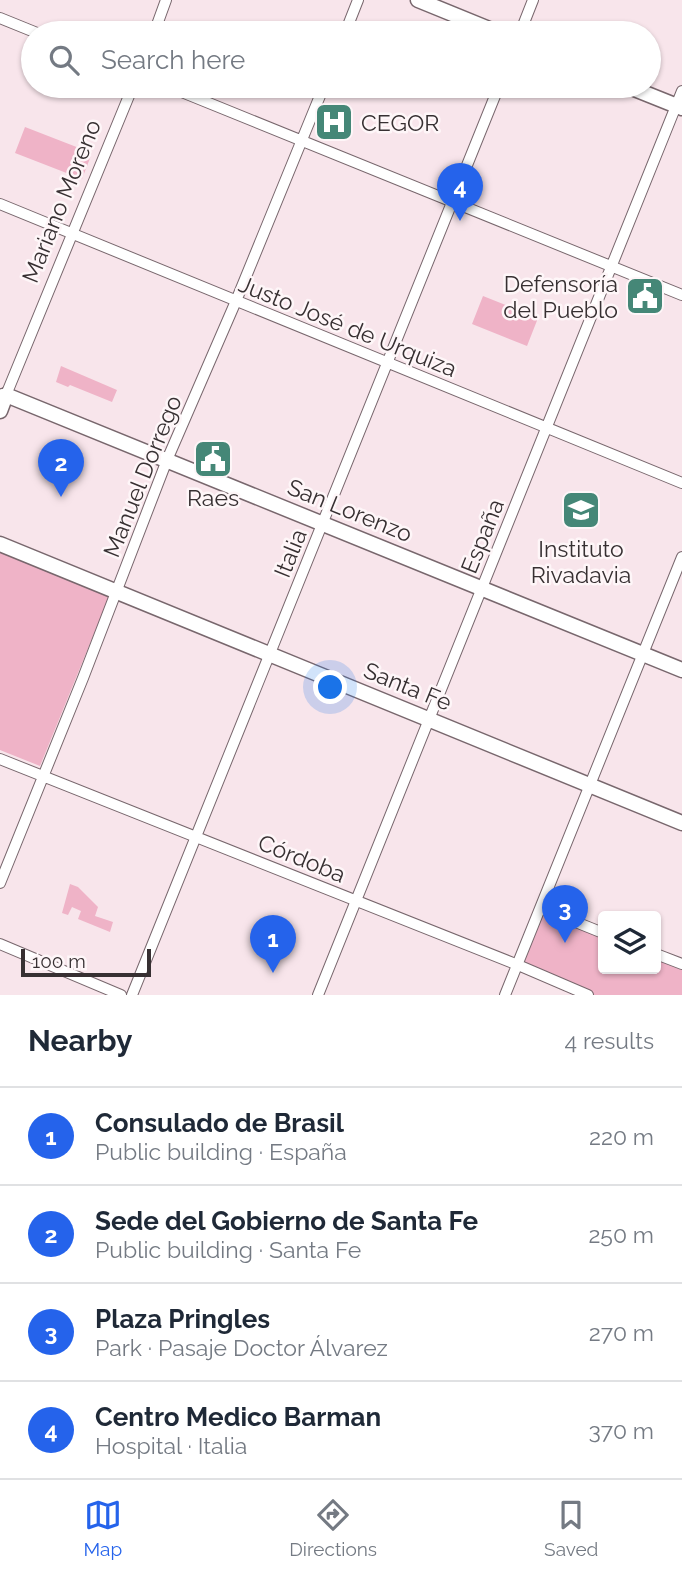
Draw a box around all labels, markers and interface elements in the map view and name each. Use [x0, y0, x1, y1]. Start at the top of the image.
search box [21, 21, 661, 98]
icon: search [45, 41, 83, 79]
text: Search here [101, 45, 245, 75]
hospital icon: CEGOR [313, 101, 355, 143]
place label: CEGOR [361, 109, 439, 136]
street label: Mariano Moreno [16, 116, 106, 286]
pin: 4 [437, 163, 483, 221]
street label: Justo José de Urquiza [235, 270, 461, 382]
place label: Defensoría del Pueblo [503, 270, 618, 323]
public building icon: Defensoría del Pueblo [624, 275, 666, 317]
street label: Manuel Dorrego [97, 391, 187, 561]
public building icon: Raes [192, 438, 234, 480]
pin: 2 [38, 439, 84, 497]
street label: San Lorenzo [284, 473, 416, 547]
place label: Raes [187, 484, 239, 511]
school or university icon: Instituto Rivadavia [560, 489, 602, 531]
street label: España [455, 495, 509, 577]
street label: Italia [268, 525, 312, 581]
place label: Instituto Rivadavia [531, 535, 631, 588]
street label: Santa Fe [360, 656, 456, 716]
your location [313, 670, 347, 704]
street label: Córdoba [254, 828, 350, 888]
pin: 3 [542, 885, 588, 943]
map controls [598, 911, 661, 974]
button: layers [598, 911, 661, 974]
pin: 1 [250, 915, 296, 973]
scale bar [21, 946, 150, 978]
text: 100 m [32, 950, 86, 972]
text: Nearby [28, 1023, 132, 1058]
text: 4 results [565, 1027, 654, 1054]
text: Consulado de Brasil [95, 1108, 344, 1138]
text: 1 [45, 1123, 57, 1150]
text: 220 m [589, 1123, 654, 1150]
text: Public building · España [95, 1138, 347, 1165]
text: Sede del Gobierno de Santa Fe [95, 1206, 478, 1236]
text: 2 [45, 1221, 57, 1248]
text: 250 m [588, 1221, 654, 1248]
text: Public building · Santa Fe [95, 1236, 361, 1263]
text: Plaza Pringles [95, 1304, 270, 1334]
text: 3 [45, 1319, 57, 1346]
text: 270 m [589, 1319, 654, 1346]
text: Park · Pasaje Doctor Álvarez [95, 1334, 388, 1361]
text: Centro Medico Barman [95, 1402, 381, 1432]
text: 4 [44, 1417, 58, 1444]
text: 370 m [589, 1417, 654, 1444]
text: Hospital · Italia [95, 1432, 247, 1459]
tab: Map [84, 1496, 122, 1560]
tab: Directions [289, 1496, 377, 1560]
tab: Saved [544, 1496, 598, 1560]

